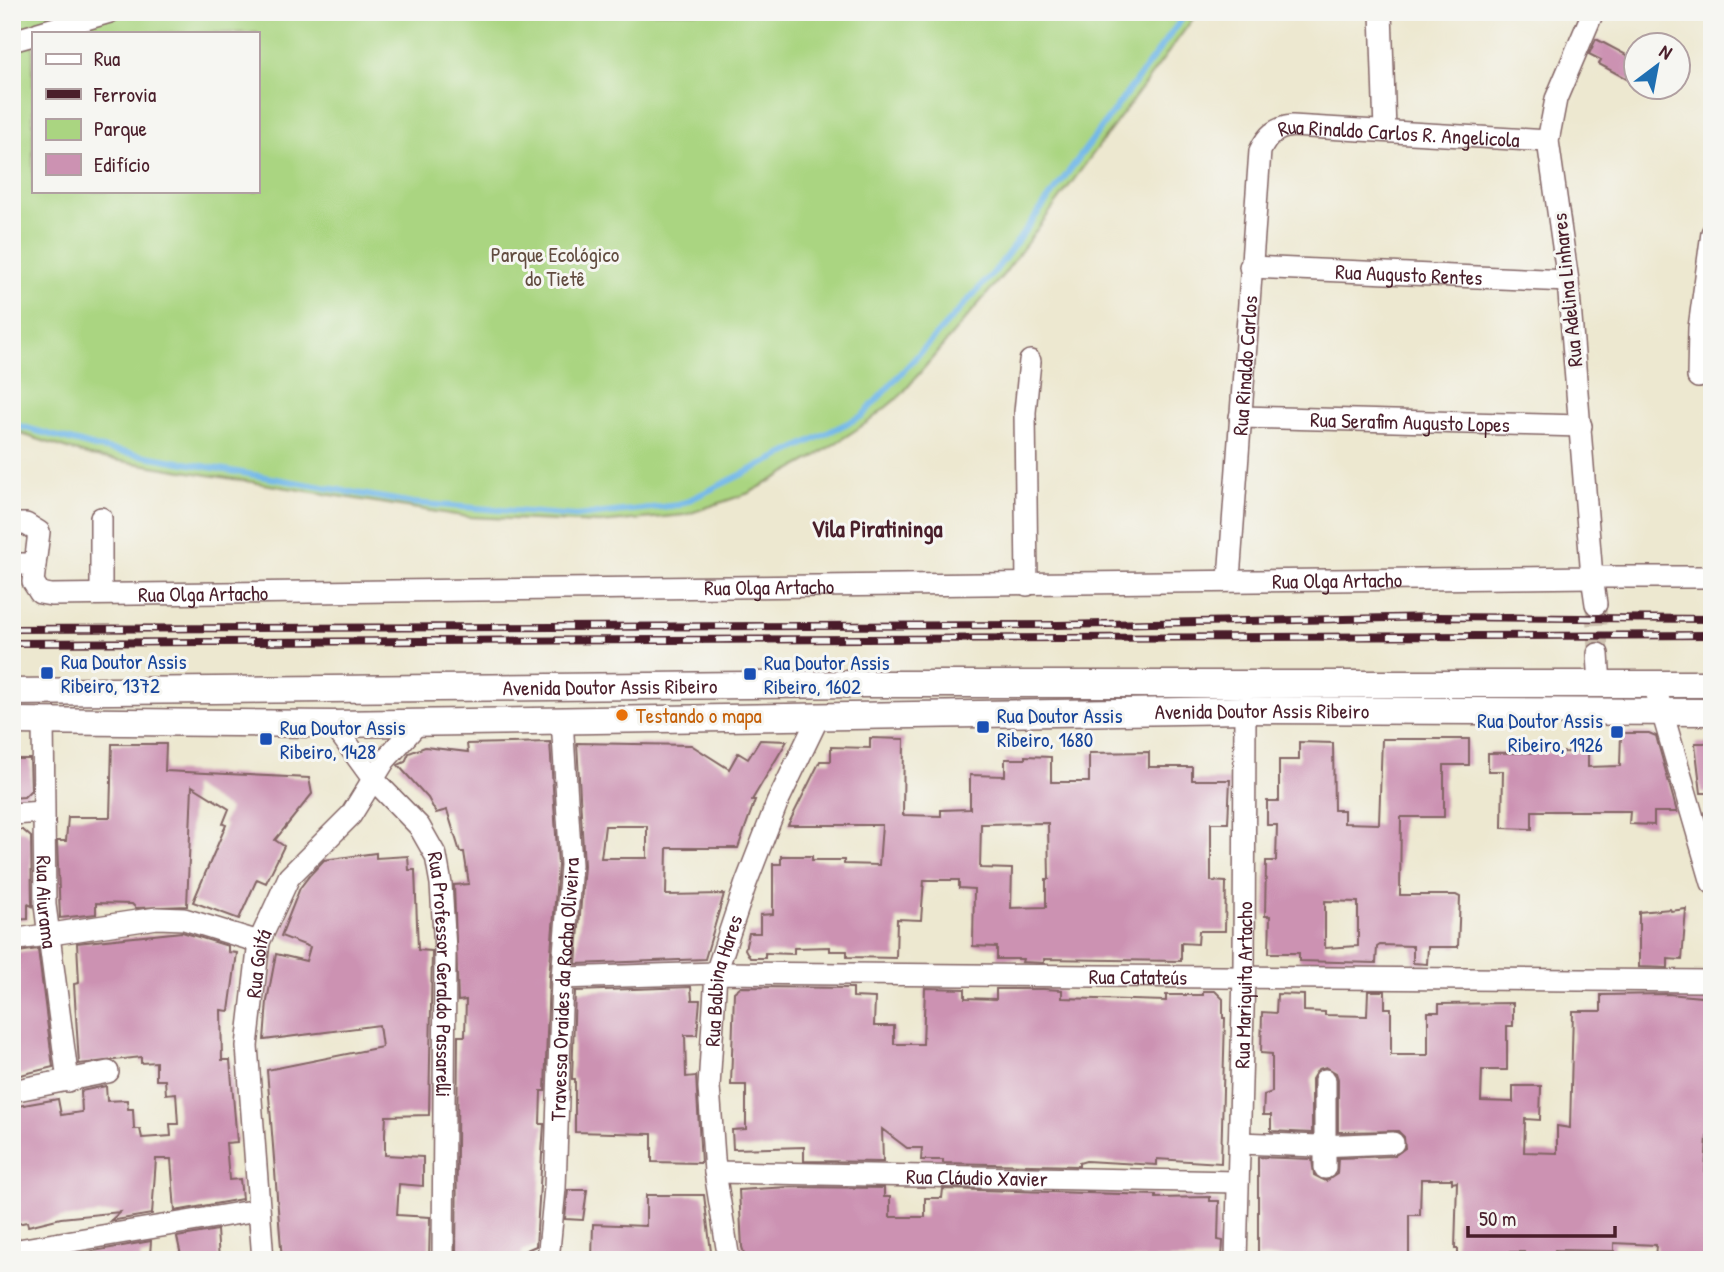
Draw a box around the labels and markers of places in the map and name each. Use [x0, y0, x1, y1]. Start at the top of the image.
place label: Rua Doutor Assis Ribeiro, 1372 [61, 647, 187, 700]
place label: Rua Doutor Assis Ribeiro, 1602 [764, 648, 890, 701]
marker: Rua Doutor Assis Ribeiro, 1372 [39, 665, 55, 681]
marker: Rua Doutor Assis Ribeiro, 1602 [742, 666, 758, 682]
place label: Testando o mapa [636, 701, 762, 730]
place label: Rua Doutor Assis Ribeiro, 1680 [997, 701, 1123, 754]
place label: Rua Doutor Assis Ribeiro, 1926 [1477, 706, 1603, 759]
marker: Testando o mapa [614, 707, 630, 723]
place label: Rua Doutor Assis Ribeiro, 1428 [280, 713, 406, 766]
marker: Rua Doutor Assis Ribeiro, 1680 [975, 719, 991, 735]
marker: Rua Doutor Assis Ribeiro, 1926 [1609, 724, 1625, 740]
marker: Rua Doutor Assis Ribeiro, 1428 [258, 731, 274, 747]

